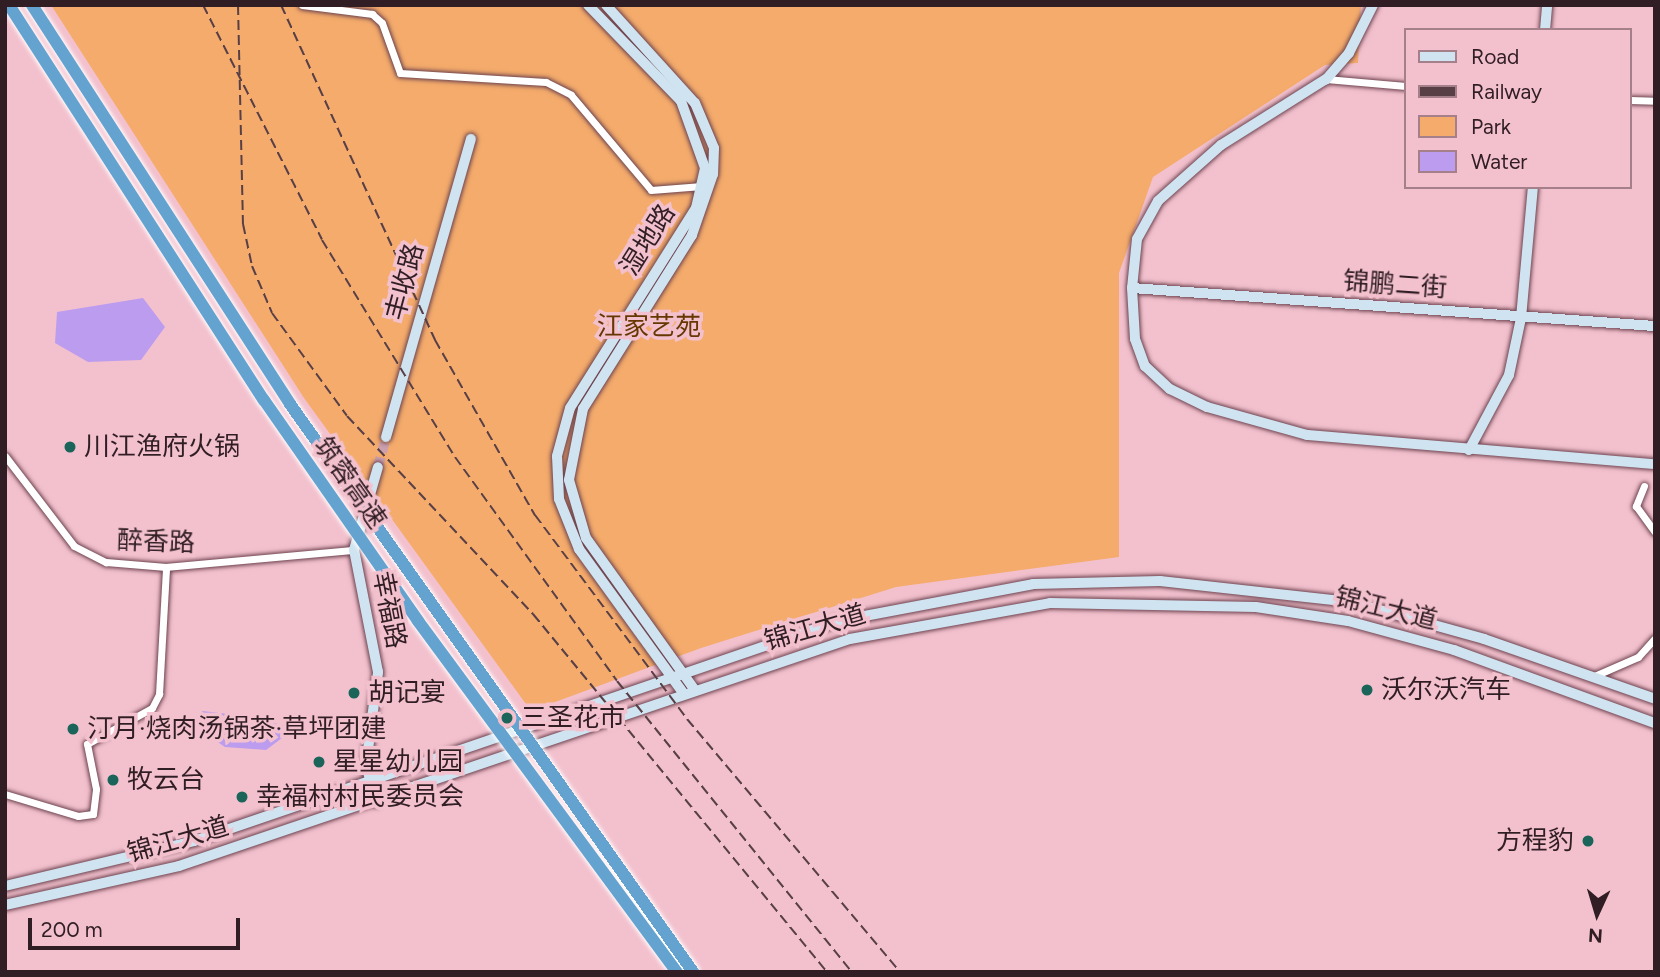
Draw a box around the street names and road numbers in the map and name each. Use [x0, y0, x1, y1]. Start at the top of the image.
street label: 湿地路 [614, 199, 682, 281]
street label: 丰收路 [380, 240, 430, 324]
street label: 锦鹏二街 [1342, 266, 1448, 304]
street label: 筑蓉高速 [307, 431, 393, 535]
street label: 醉香路 [116, 525, 196, 559]
street label: 幸福路 [366, 569, 412, 651]
street label: 锦江大道 [1332, 581, 1440, 637]
street label: 锦江大道 [761, 599, 869, 657]
street label: 锦江大道 [124, 811, 232, 869]

